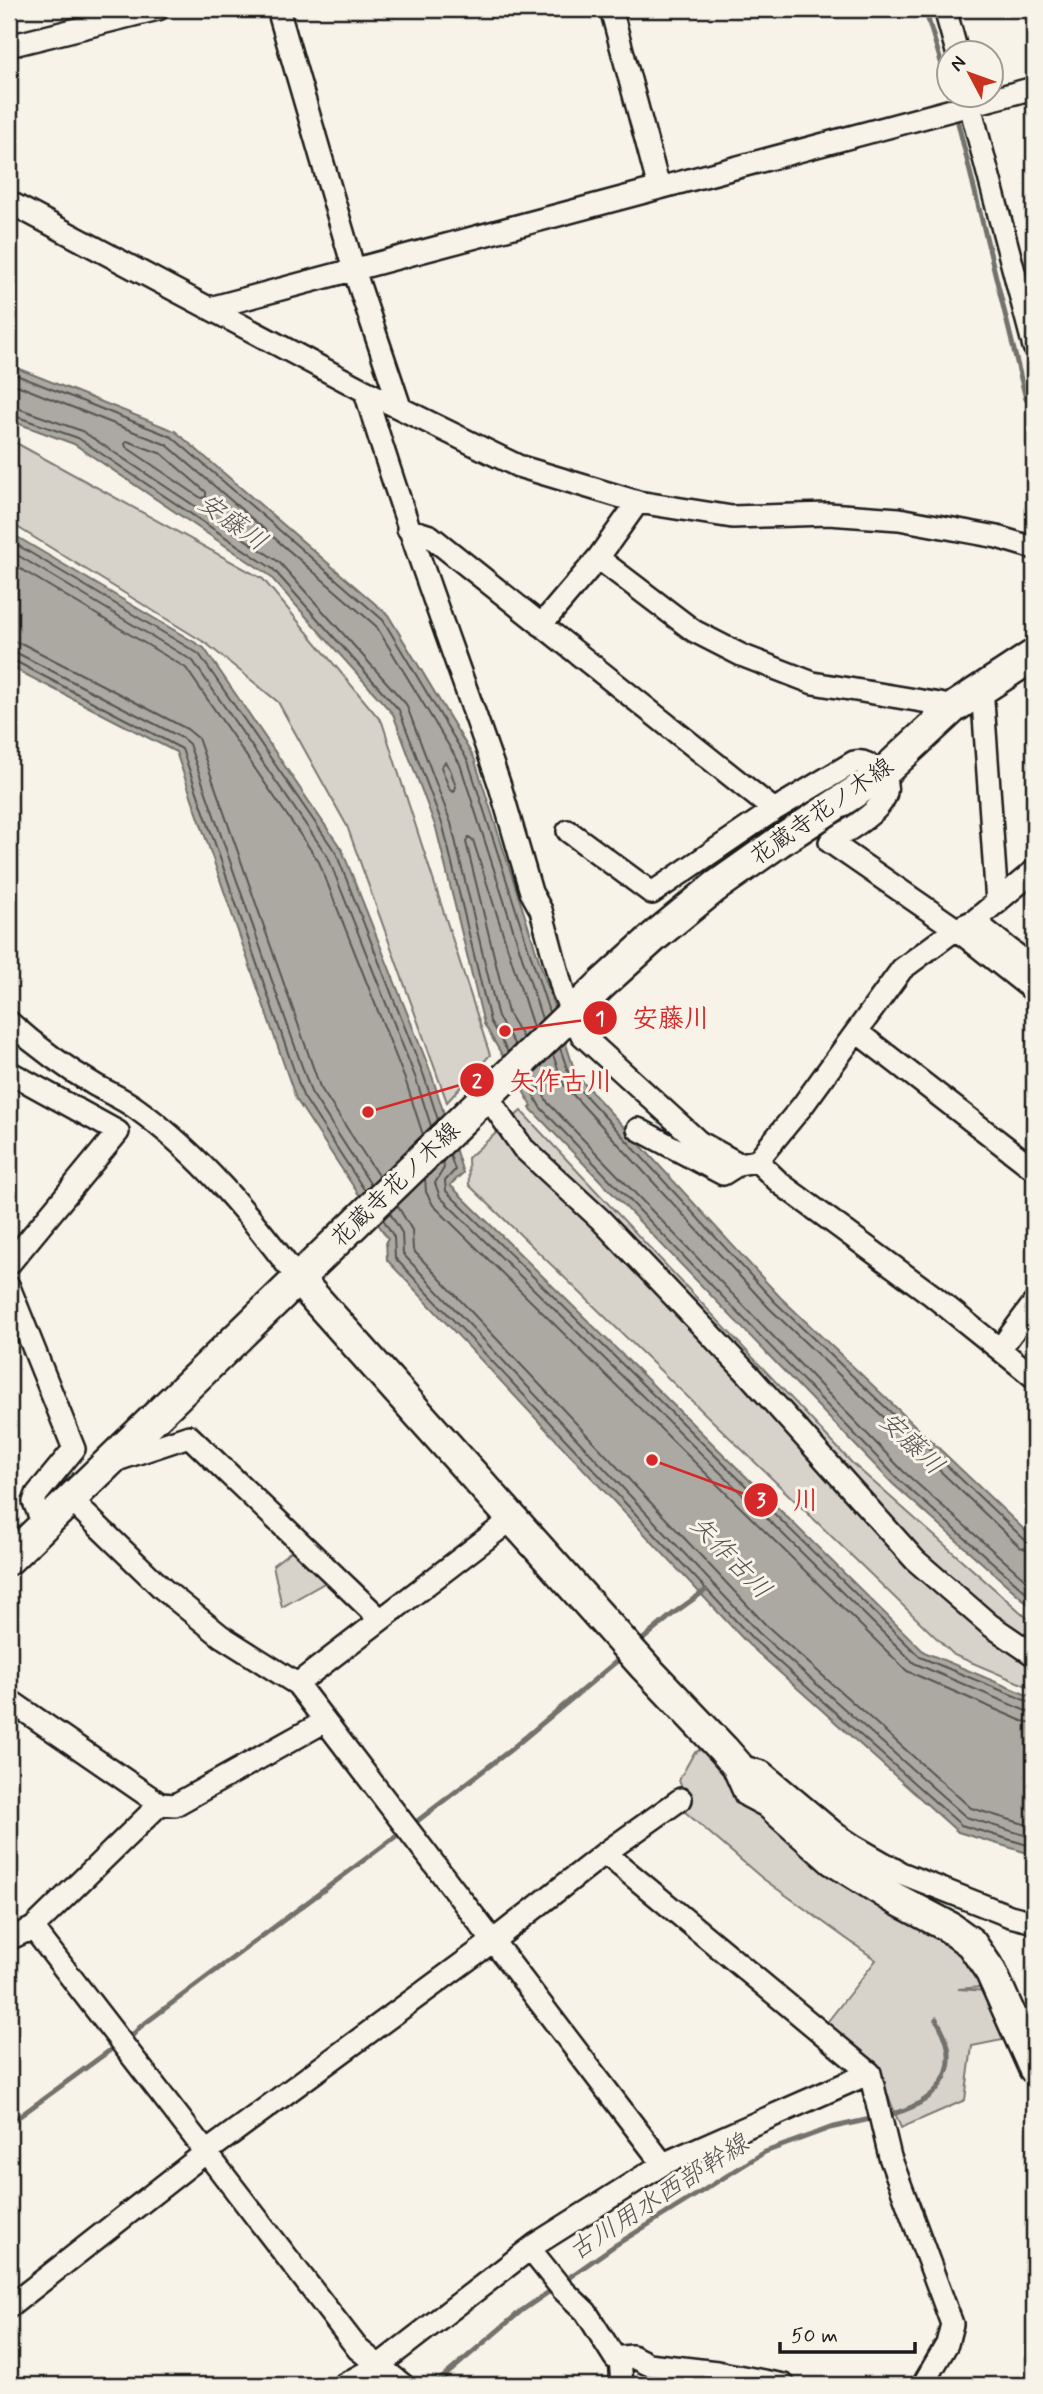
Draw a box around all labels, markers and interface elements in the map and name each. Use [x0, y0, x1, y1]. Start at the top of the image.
north arrow [934, 38, 1004, 108]
text: N [945, 51, 972, 77]
water label: 安藤川 [190, 486, 274, 560]
street label: 花蔵寺花ノ木線 [744, 751, 900, 873]
callout: 安藤川 [583, 994, 724, 1041]
text: 安藤川 [632, 1003, 710, 1037]
text: 1 [595, 1005, 605, 1033]
callout: 矢作古川 [460, 1057, 627, 1104]
text: 矢作古川 [509, 1066, 613, 1100]
text: 2 [472, 1068, 483, 1096]
street label: 花蔵寺花ノ木線 [325, 1115, 467, 1255]
water label: 安藤川 [871, 1405, 951, 1483]
callout: 川 [744, 1476, 833, 1523]
text: 川 [793, 1485, 819, 1519]
text: 3 [756, 1487, 766, 1515]
water label: 矢作古川 [682, 1509, 778, 1607]
water label: 古川用水西部幹線 [563, 2127, 756, 2269]
scale bar [780, 2310, 915, 2354]
text: 50 m [791, 2322, 838, 2350]

